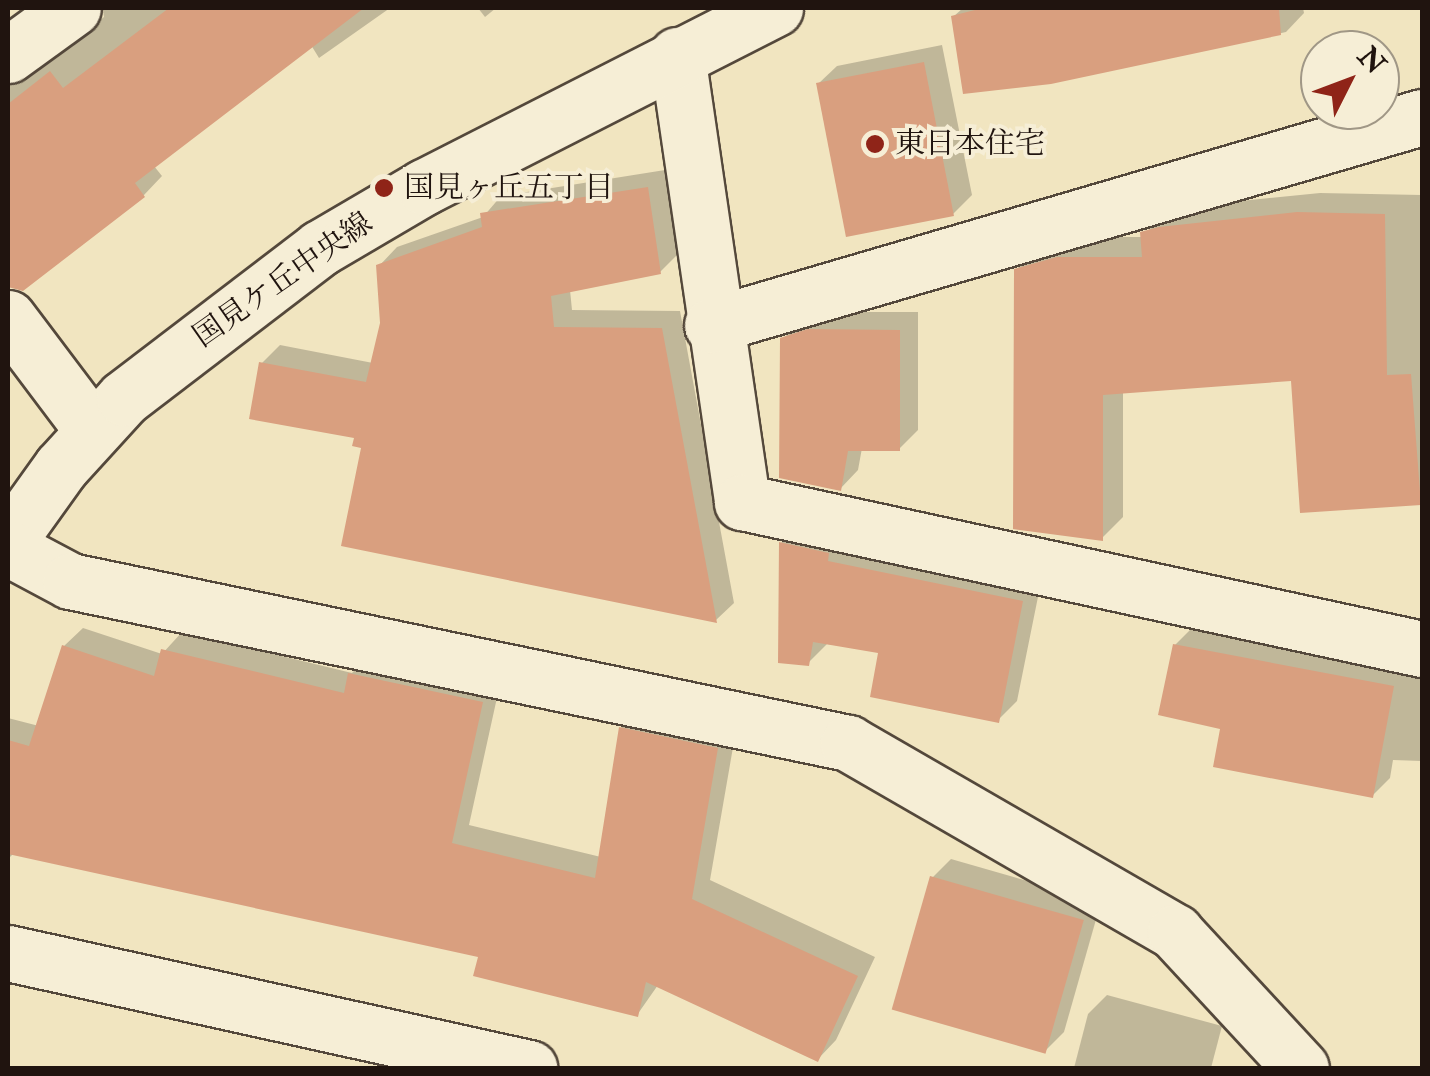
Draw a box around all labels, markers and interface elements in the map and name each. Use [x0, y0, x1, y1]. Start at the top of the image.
north arrow [1300, 30, 1400, 130]
text: N [1350, 40, 1393, 82]
place label: 東日本住宅 [895, 126, 1045, 162]
marker: 東日本住宅 [864, 133, 886, 155]
place label: 国見ヶ丘五丁目 [404, 170, 614, 206]
marker: 国見ヶ丘五丁目 [373, 177, 395, 199]
street label: 国見ケ丘中央線 [187, 205, 379, 355]

